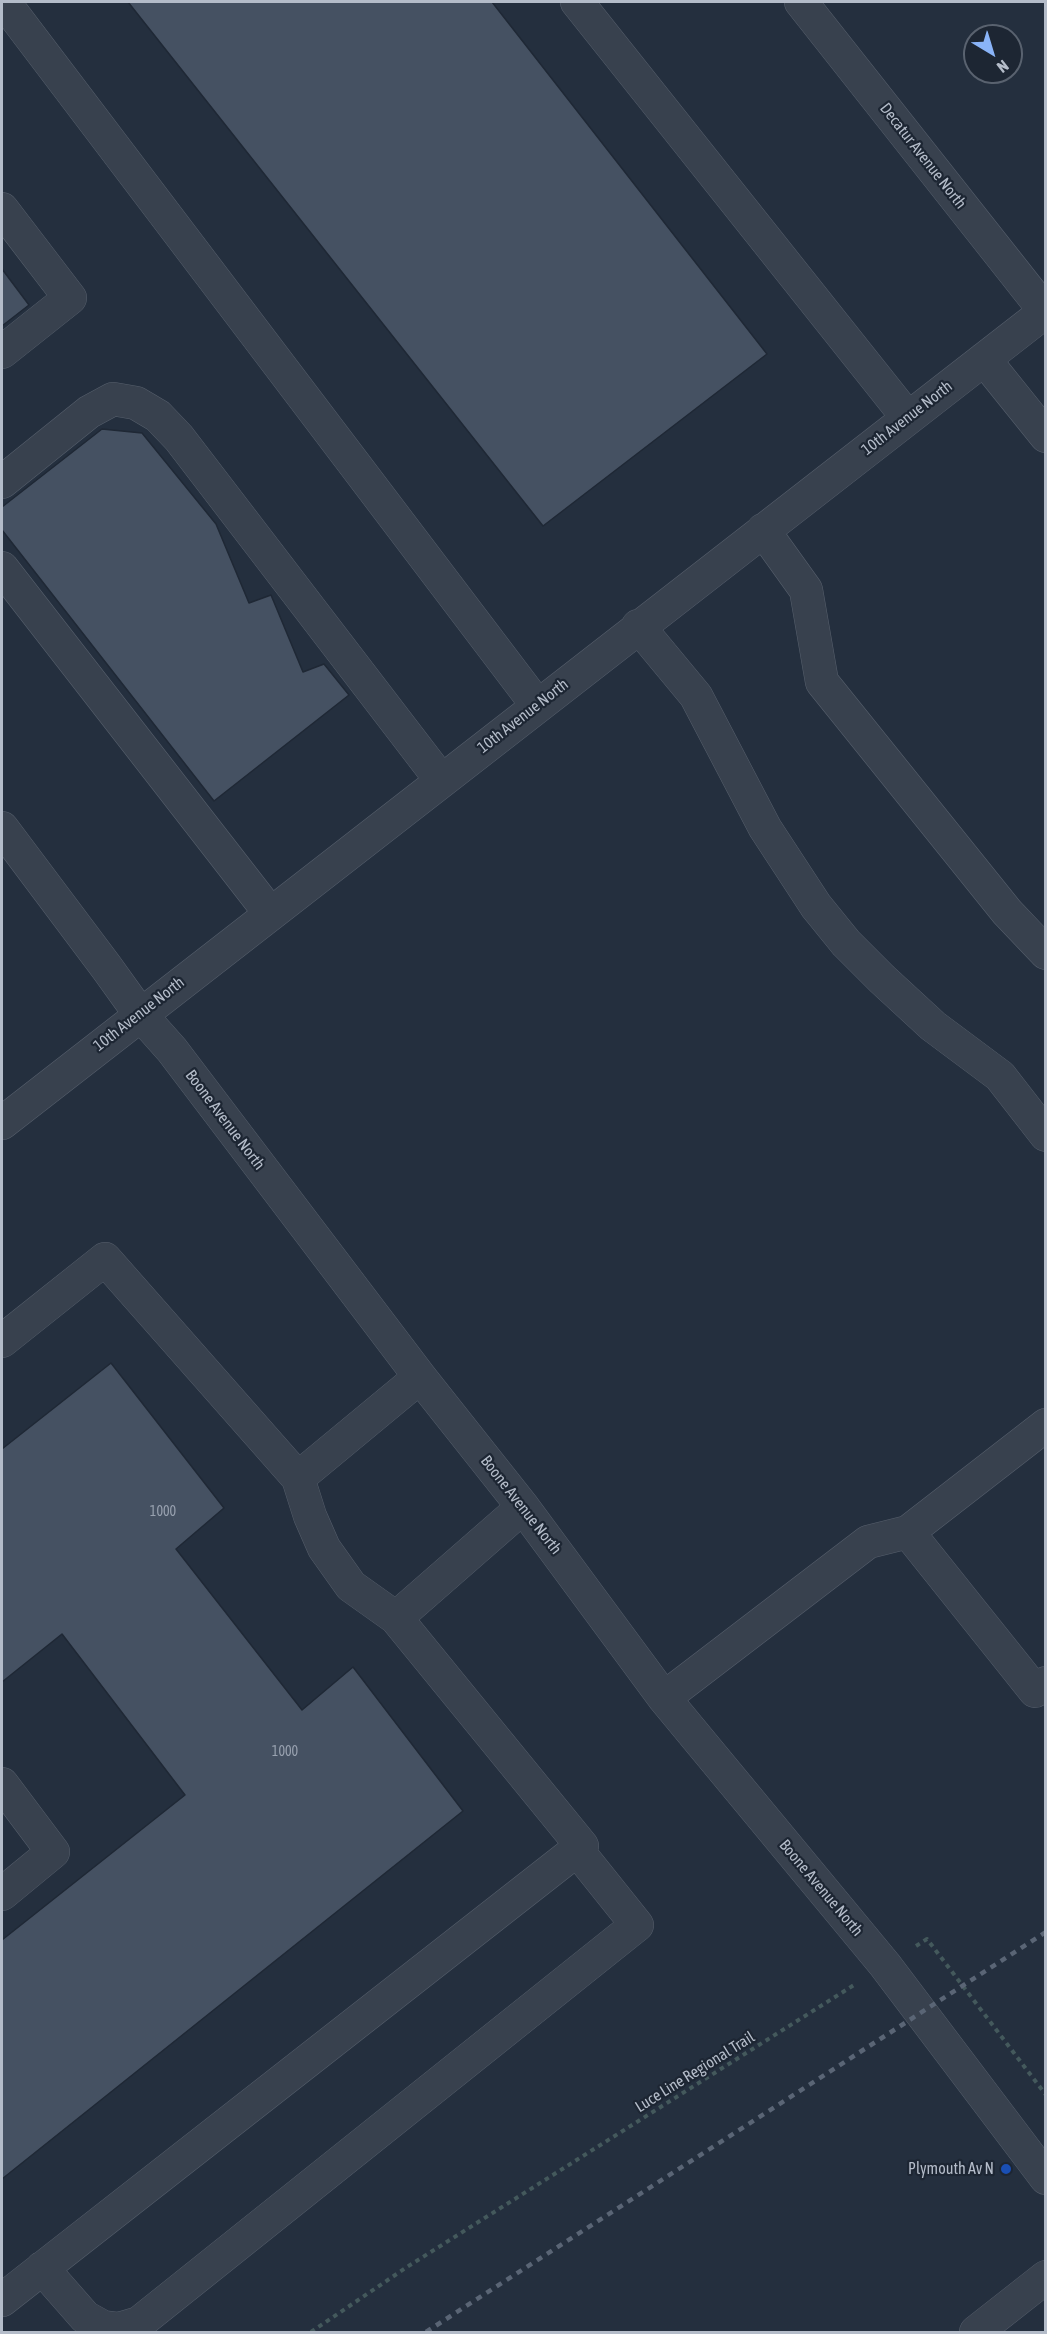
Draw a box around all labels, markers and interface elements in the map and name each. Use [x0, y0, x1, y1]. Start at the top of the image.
north arrow [963, 24, 1023, 84]
text: N [994, 57, 1012, 77]
street label: Decatur Avenue North [876, 99, 970, 213]
street label: 10th Avenue North [858, 377, 956, 459]
street label: 10th Avenue North [474, 675, 572, 757]
street label: 10th Avenue North [90, 973, 188, 1055]
street label: Boone Avenue North [181, 1066, 269, 1174]
street label: Boone Avenue North [476, 1452, 566, 1558]
house number: 1000 [150, 1504, 176, 1520]
house number: 1000 [272, 1744, 298, 1760]
street label: Boone Avenue North [775, 1836, 867, 1940]
street label: Luce Line Regional Trail [632, 2028, 758, 2116]
place label: Plymouth Av N [908, 2159, 994, 2179]
marker: Plymouth Av N [999, 2162, 1013, 2176]

